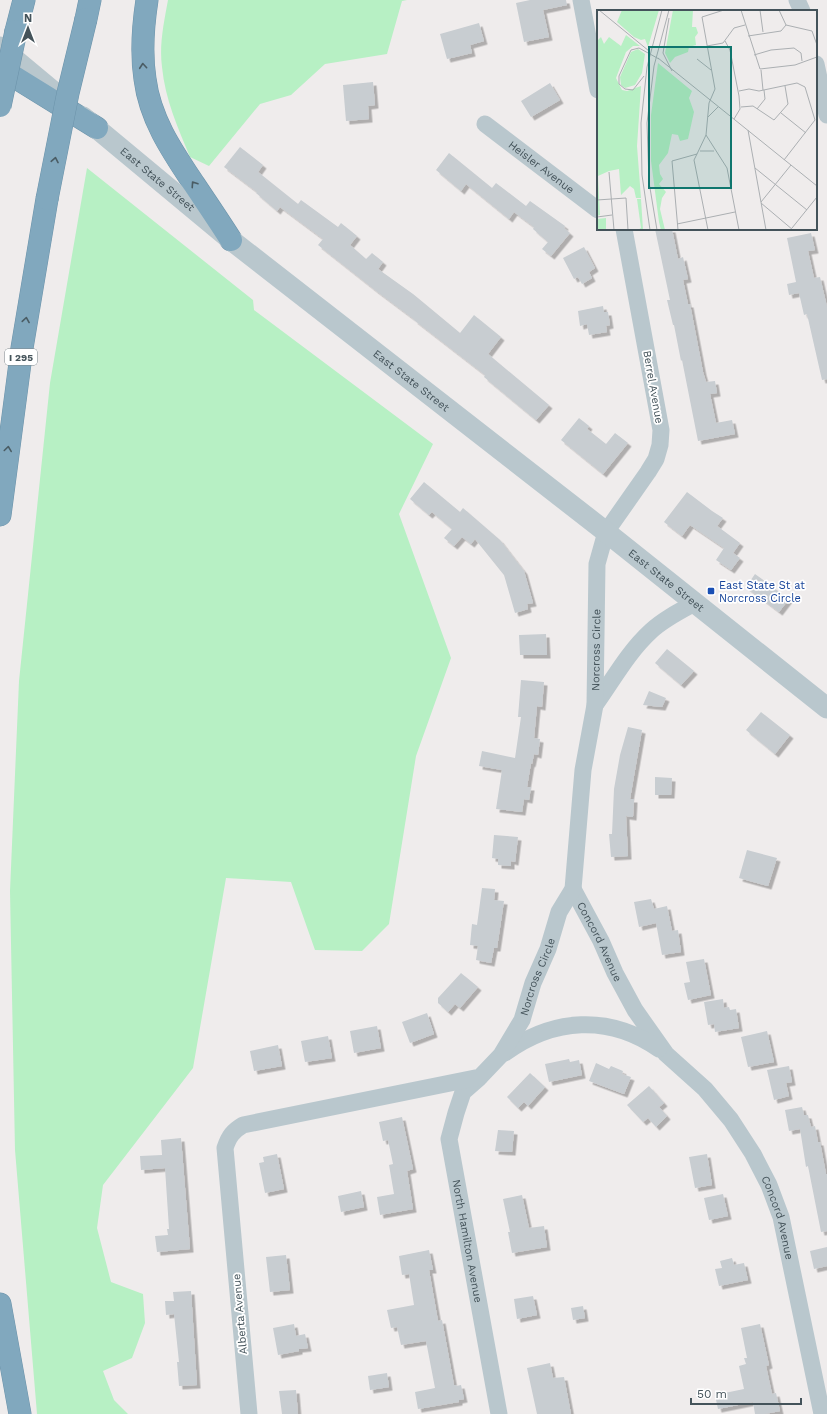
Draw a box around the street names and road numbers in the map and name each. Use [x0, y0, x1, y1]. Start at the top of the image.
street label: Heisler Avenue [506, 138, 577, 196]
street label: East State Street [118, 144, 198, 214]
street label: East State Street [371, 347, 452, 414]
road number: I 295 [5, 349, 37, 365]
street label: Berrel Avenue [640, 349, 666, 425]
street label: East State Street [626, 546, 707, 614]
street label: Norcross Circle [589, 609, 603, 691]
street label: Concord Avenue [575, 899, 625, 984]
street label: Norcross Circle [517, 936, 557, 1017]
street label: Concord Avenue [759, 1173, 796, 1261]
street label: North Hamilton Avenue [450, 1178, 485, 1304]
street label: Alberta Avenue [230, 1273, 250, 1355]

